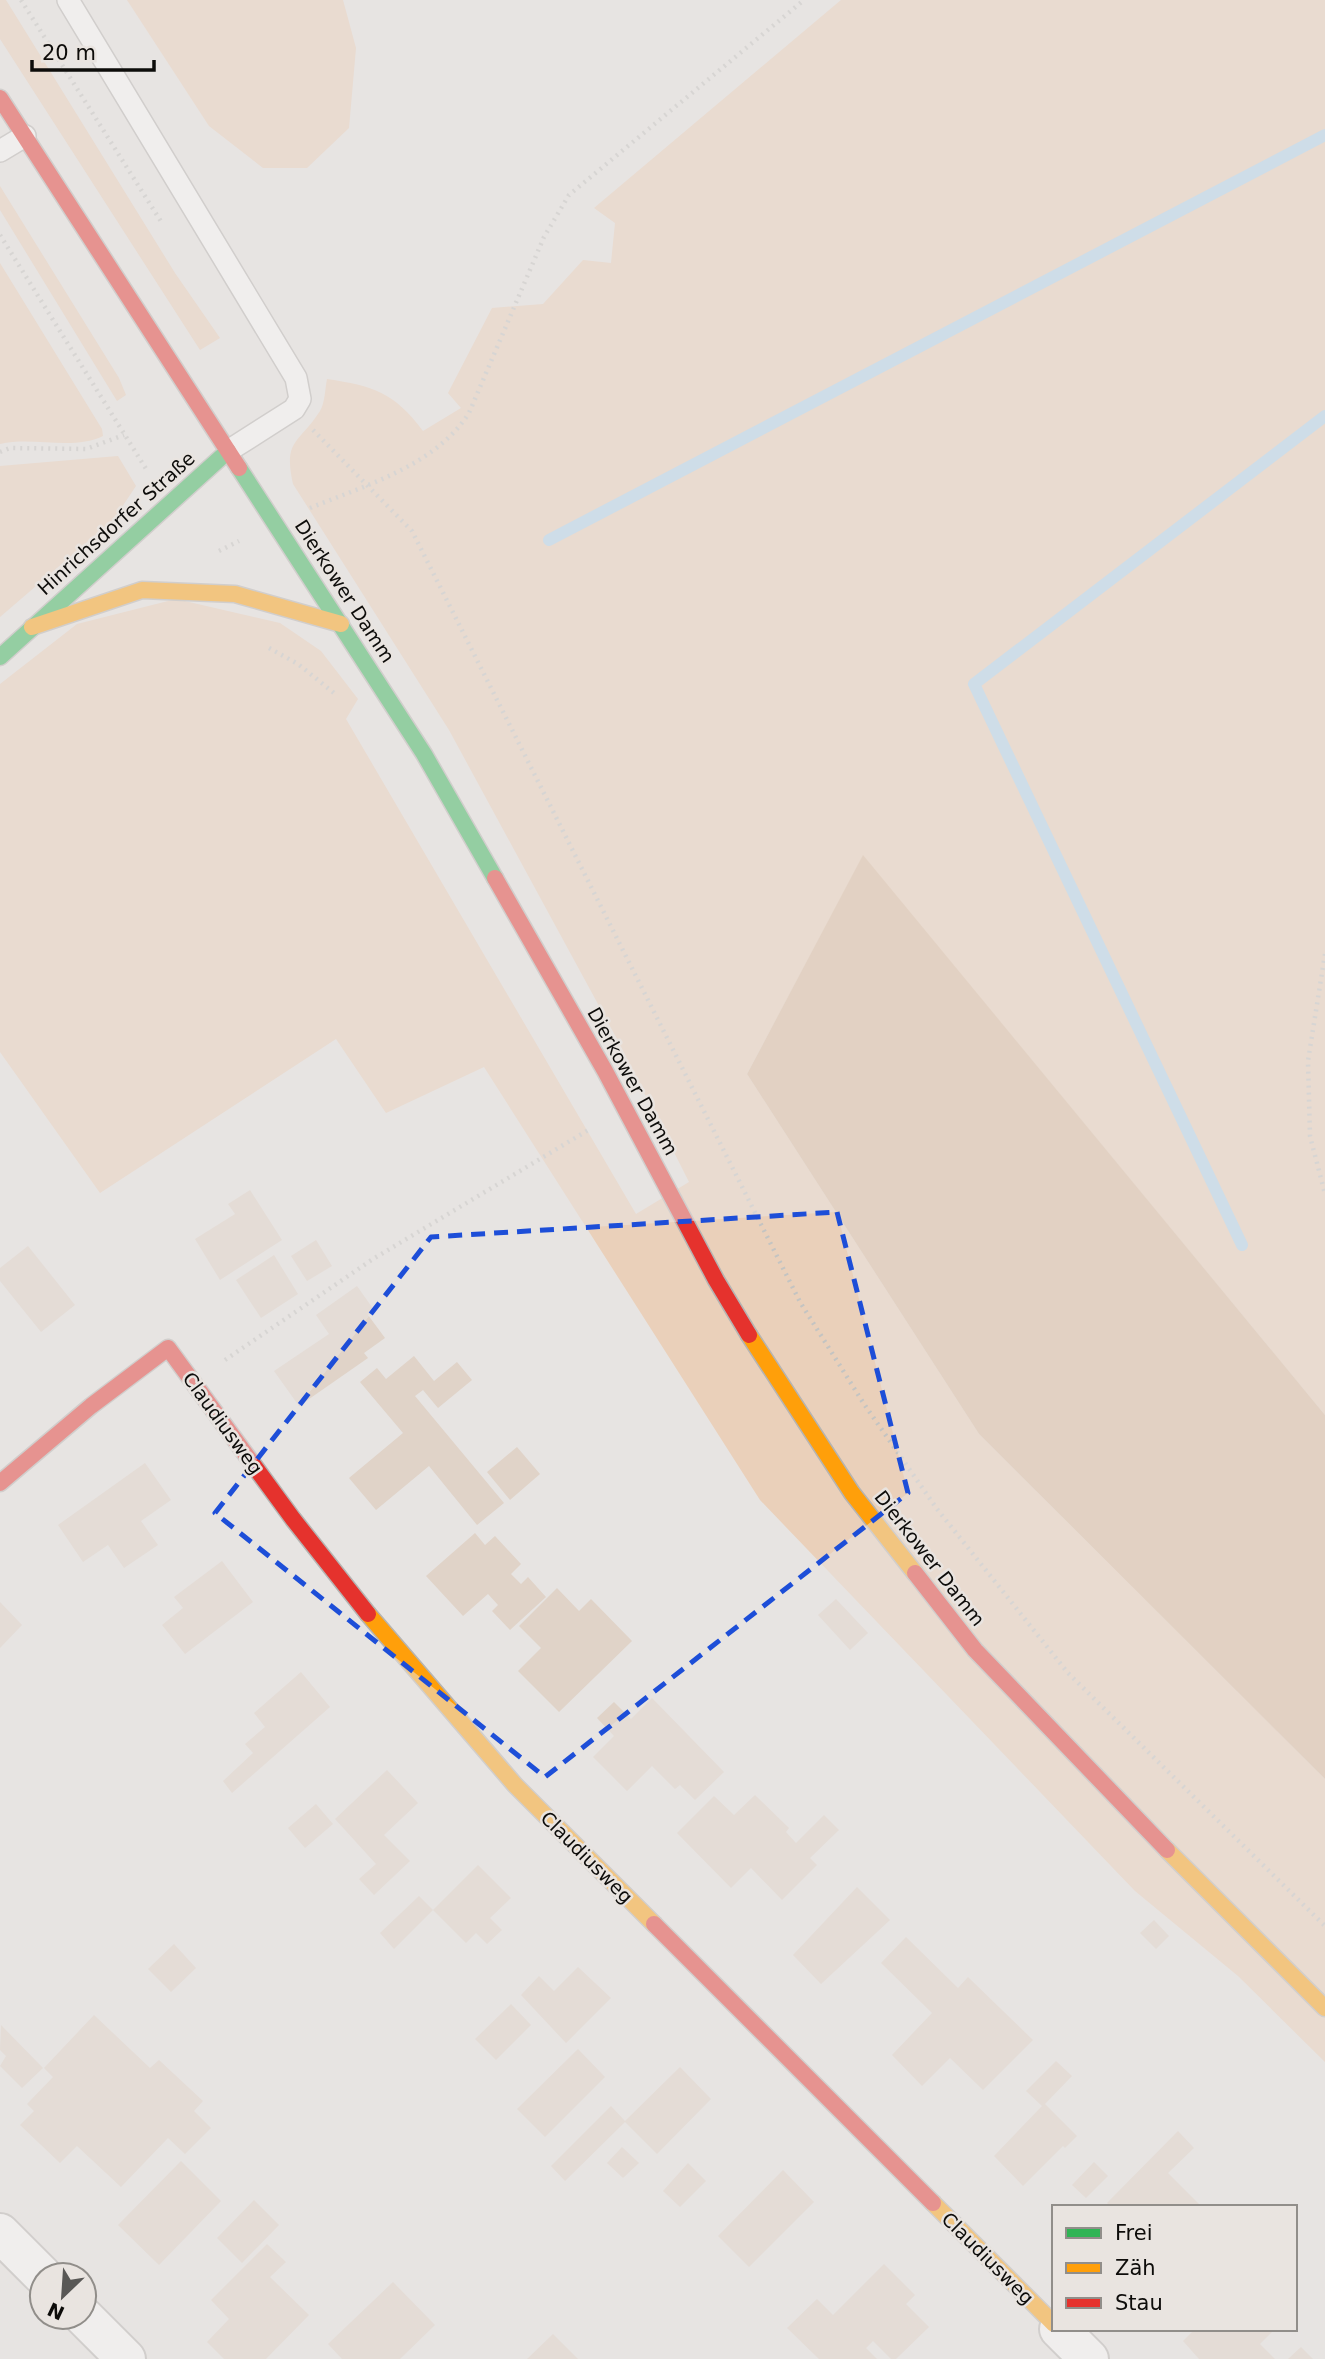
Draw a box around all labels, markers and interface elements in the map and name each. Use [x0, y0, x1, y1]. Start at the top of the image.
scale bar [32, 28, 154, 72]
text: 20 m [42, 41, 96, 65]
street label: Hinrichsdorfer Straße [33, 447, 199, 599]
street label: Dierkower Damm [291, 516, 399, 666]
street label: Dierkower Damm [583, 1003, 683, 1159]
street label: Claudiusweg [179, 1368, 267, 1478]
street label: Dierkower Damm [870, 1486, 990, 1630]
street label: Claudiusweg [537, 1807, 637, 1907]
legend [1052, 2205, 1297, 2331]
street label: Claudiusweg [938, 2208, 1038, 2308]
text: Frei [1115, 2221, 1152, 2245]
text: Zäh [1115, 2256, 1156, 2280]
north arrow [28, 2261, 98, 2331]
text: Stau [1115, 2291, 1163, 2315]
text: N [44, 2298, 68, 2325]

